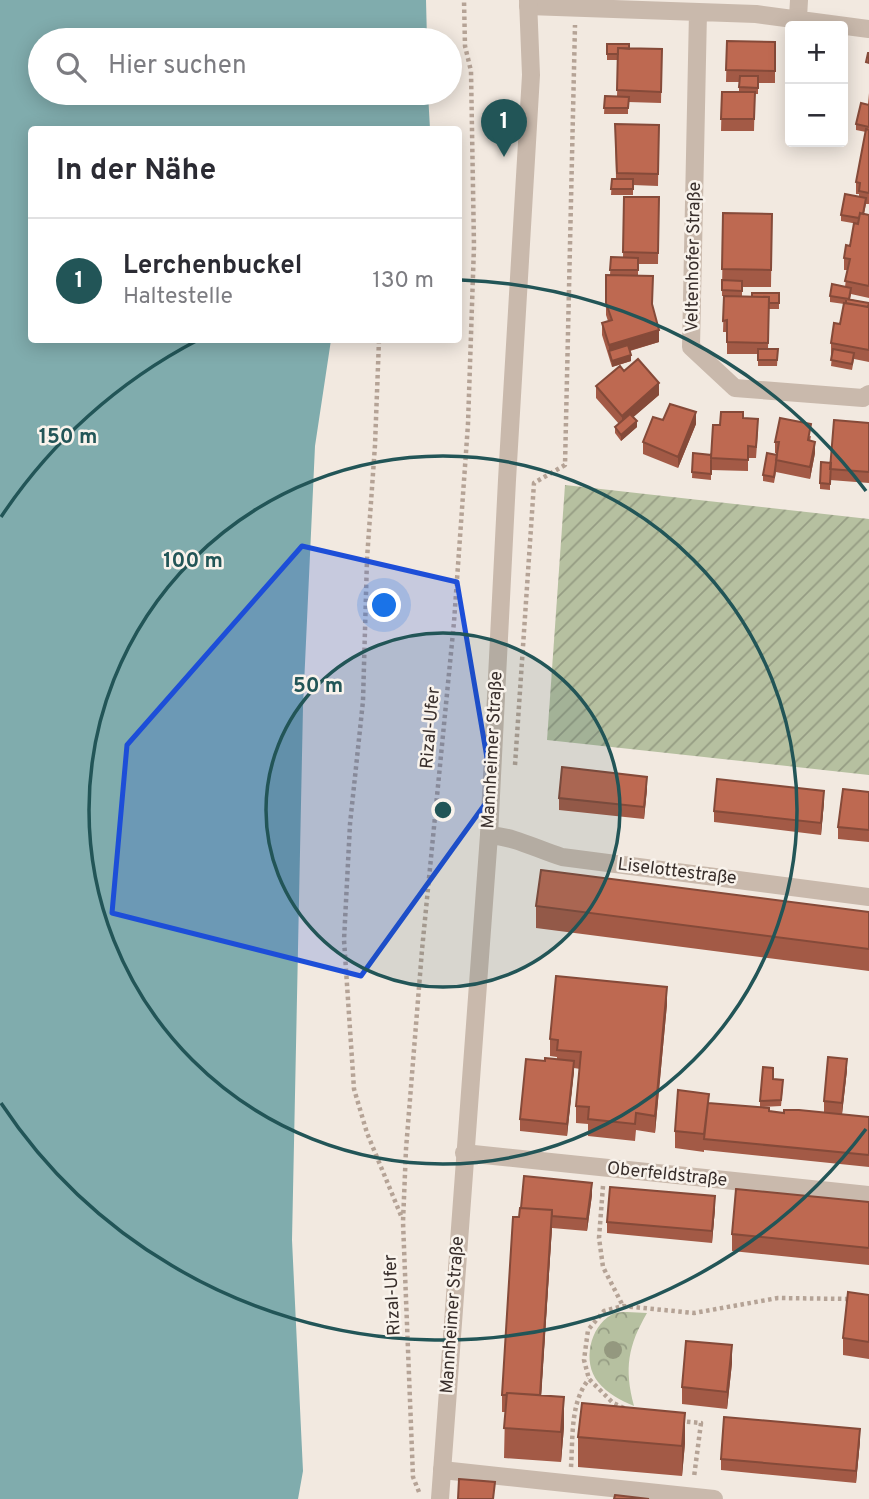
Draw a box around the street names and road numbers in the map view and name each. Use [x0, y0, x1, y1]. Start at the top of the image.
street label: Veltenhofer Straße [681, 182, 707, 332]
street label: Mannheimer Straße [477, 671, 509, 829]
street label: Rizal-Ufer [416, 686, 446, 770]
street label: Liselottestraße [616, 853, 738, 891]
street label: Oberfeldstraße [606, 1157, 728, 1193]
street label: Mannheimer Straße [436, 1235, 470, 1395]
street label: Rizal-Ufer [379, 1254, 407, 1336]

